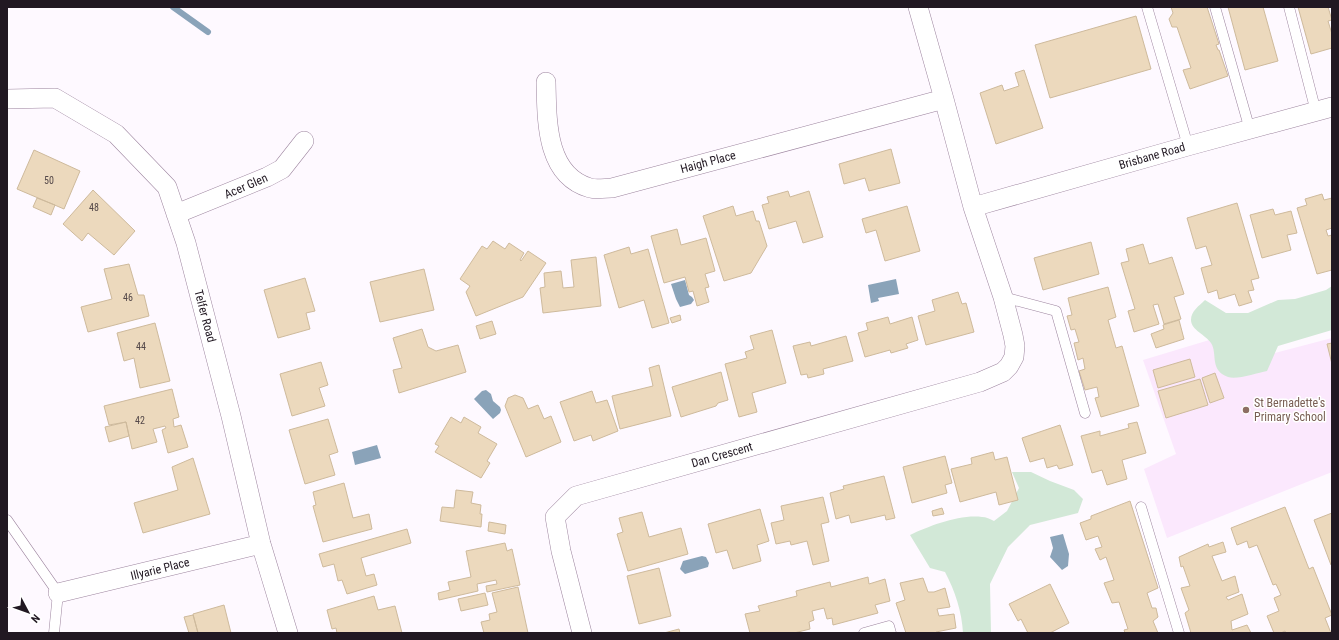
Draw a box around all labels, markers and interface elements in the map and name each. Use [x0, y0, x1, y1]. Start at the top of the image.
street label: Brisbane Road [1117, 140, 1187, 172]
street label: Haigh Place [679, 148, 738, 176]
street label: Acer Glen [222, 171, 270, 201]
house number: 50 [44, 175, 54, 186]
house number: 48 [89, 202, 99, 213]
street label: Telfer Road [191, 288, 219, 344]
house number: 46 [123, 292, 133, 303]
house number: 44 [136, 341, 146, 352]
place label: St Bernadette's Primary School [1254, 396, 1326, 424]
marker: St Bernadette's Primary School [1241, 405, 1251, 415]
house number: 42 [135, 415, 145, 426]
street label: Dan Crescent [690, 439, 755, 470]
street label: Illyarie Place [129, 555, 191, 583]
north arrow [8, 592, 48, 632]
text: N [28, 611, 42, 625]

